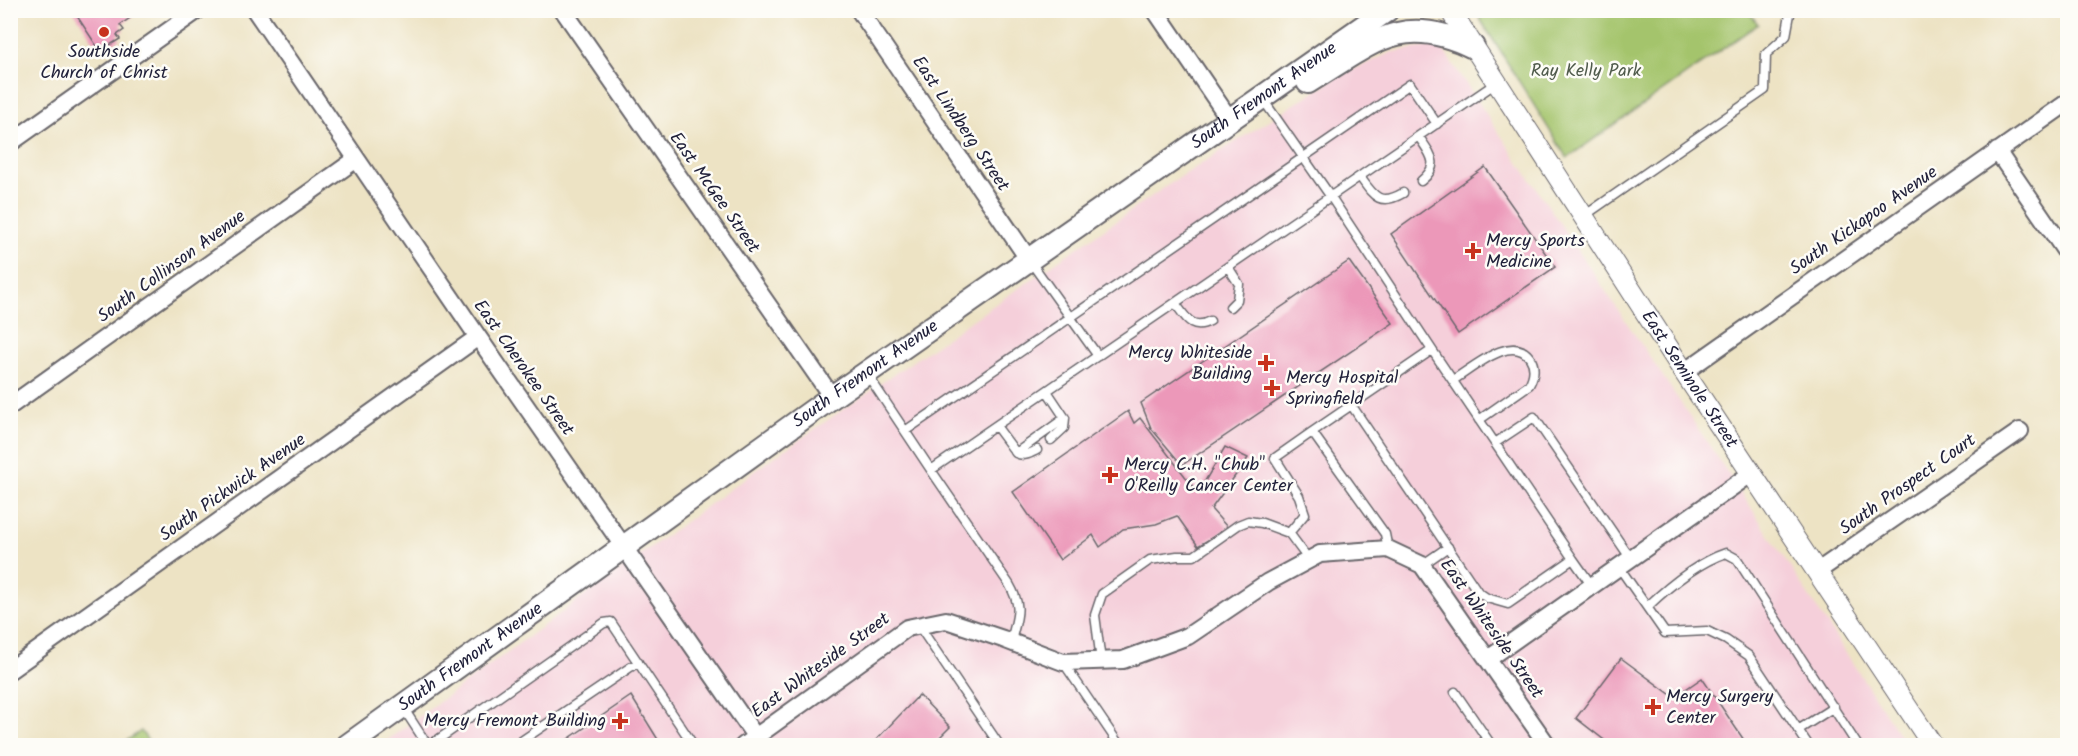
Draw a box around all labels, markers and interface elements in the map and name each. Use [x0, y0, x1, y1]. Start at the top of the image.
marker: Southside Church of Christ [97, 25, 111, 39]
street label: South Fremont Avenue [1185, 34, 1343, 157]
place label: Southside Church of Christ [40, 38, 169, 88]
street label: East Lindberg Street [904, 50, 1017, 199]
park label: Ray Kelly Park [1531, 57, 1642, 86]
street label: East McGee Street [661, 126, 768, 261]
street label: South Kickapoo Avenue [1784, 159, 1944, 283]
street label: South Collinson Avenue [92, 203, 252, 331]
place label: Mercy Sports Medicine [1486, 227, 1585, 277]
marker: Mercy Sports Medicine [1464, 242, 1482, 260]
street label: East Cherokee Street [465, 294, 582, 443]
street label: East Seminole Street [1633, 304, 1746, 455]
street label: South Fremont Avenue [786, 312, 944, 436]
place label: Mercy Whiteside Building [1128, 339, 1252, 389]
marker: Mercy Whiteside Building [1257, 354, 1275, 372]
place label: Mercy Hospital Springfield [1286, 364, 1399, 414]
marker: Mercy Hospital Springfield [1263, 379, 1281, 397]
street label: South Pickwick Avenue [154, 426, 312, 550]
street label: South Prospect Court [1834, 426, 1983, 543]
place label: Mercy C.H. "Chub" O'Reilly Cancer Center [1124, 451, 1294, 501]
marker: Mercy C.H. "Chub" O'Reilly Cancer Center [1101, 466, 1119, 484]
street label: East Whiteside Street [1432, 553, 1551, 706]
street label: South Fremont Avenue [392, 595, 549, 720]
street label: East Whiteside Street [745, 605, 897, 726]
place label: Mercy Surgery Center [1666, 683, 1774, 733]
marker: Mercy Surgery Center [1644, 698, 1662, 716]
place label: Mercy Fremont Building [424, 707, 606, 736]
marker: Mercy Fremont Building [611, 712, 629, 730]

